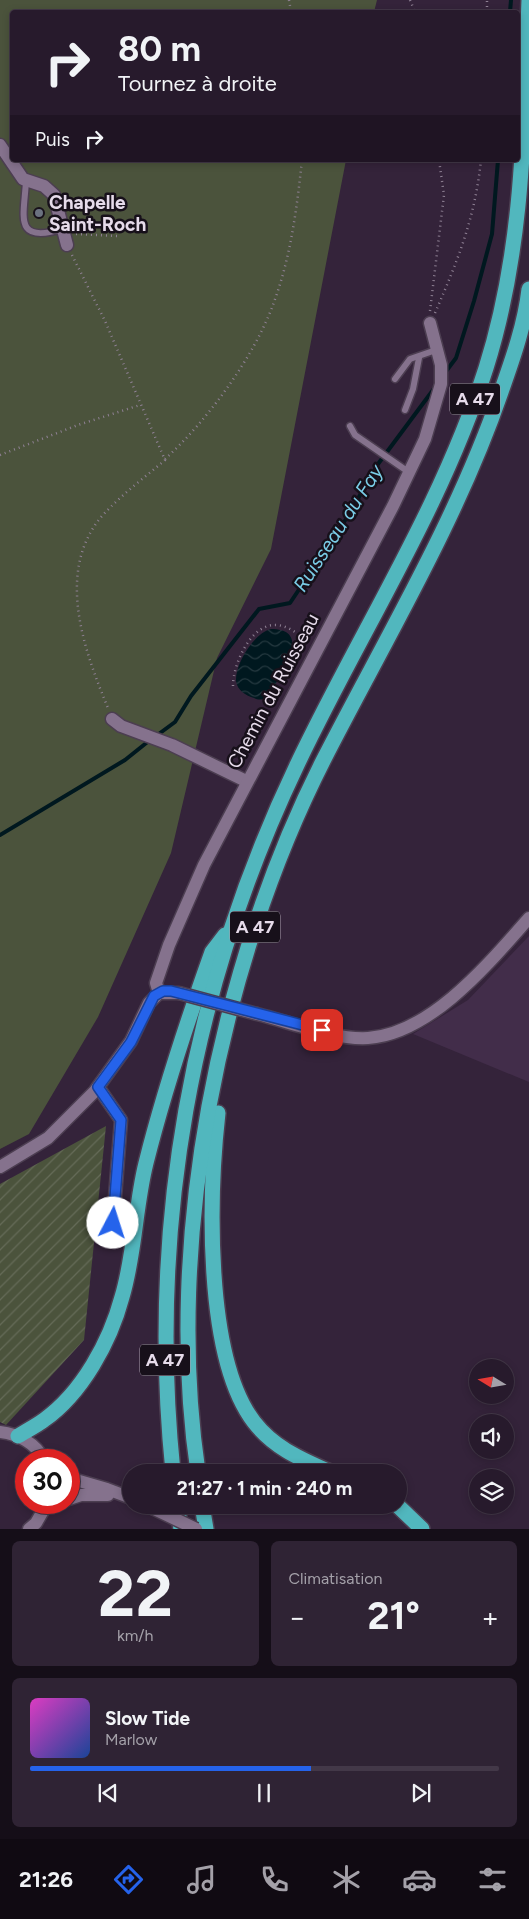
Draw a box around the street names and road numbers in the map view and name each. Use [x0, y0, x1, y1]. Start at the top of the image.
road number: A 47 [450, 384, 500, 414]
street label: Chemin du Ruisseau [222, 610, 324, 772]
road number: A 47 [230, 912, 280, 942]
road number: A 47 [140, 1344, 190, 1376]

